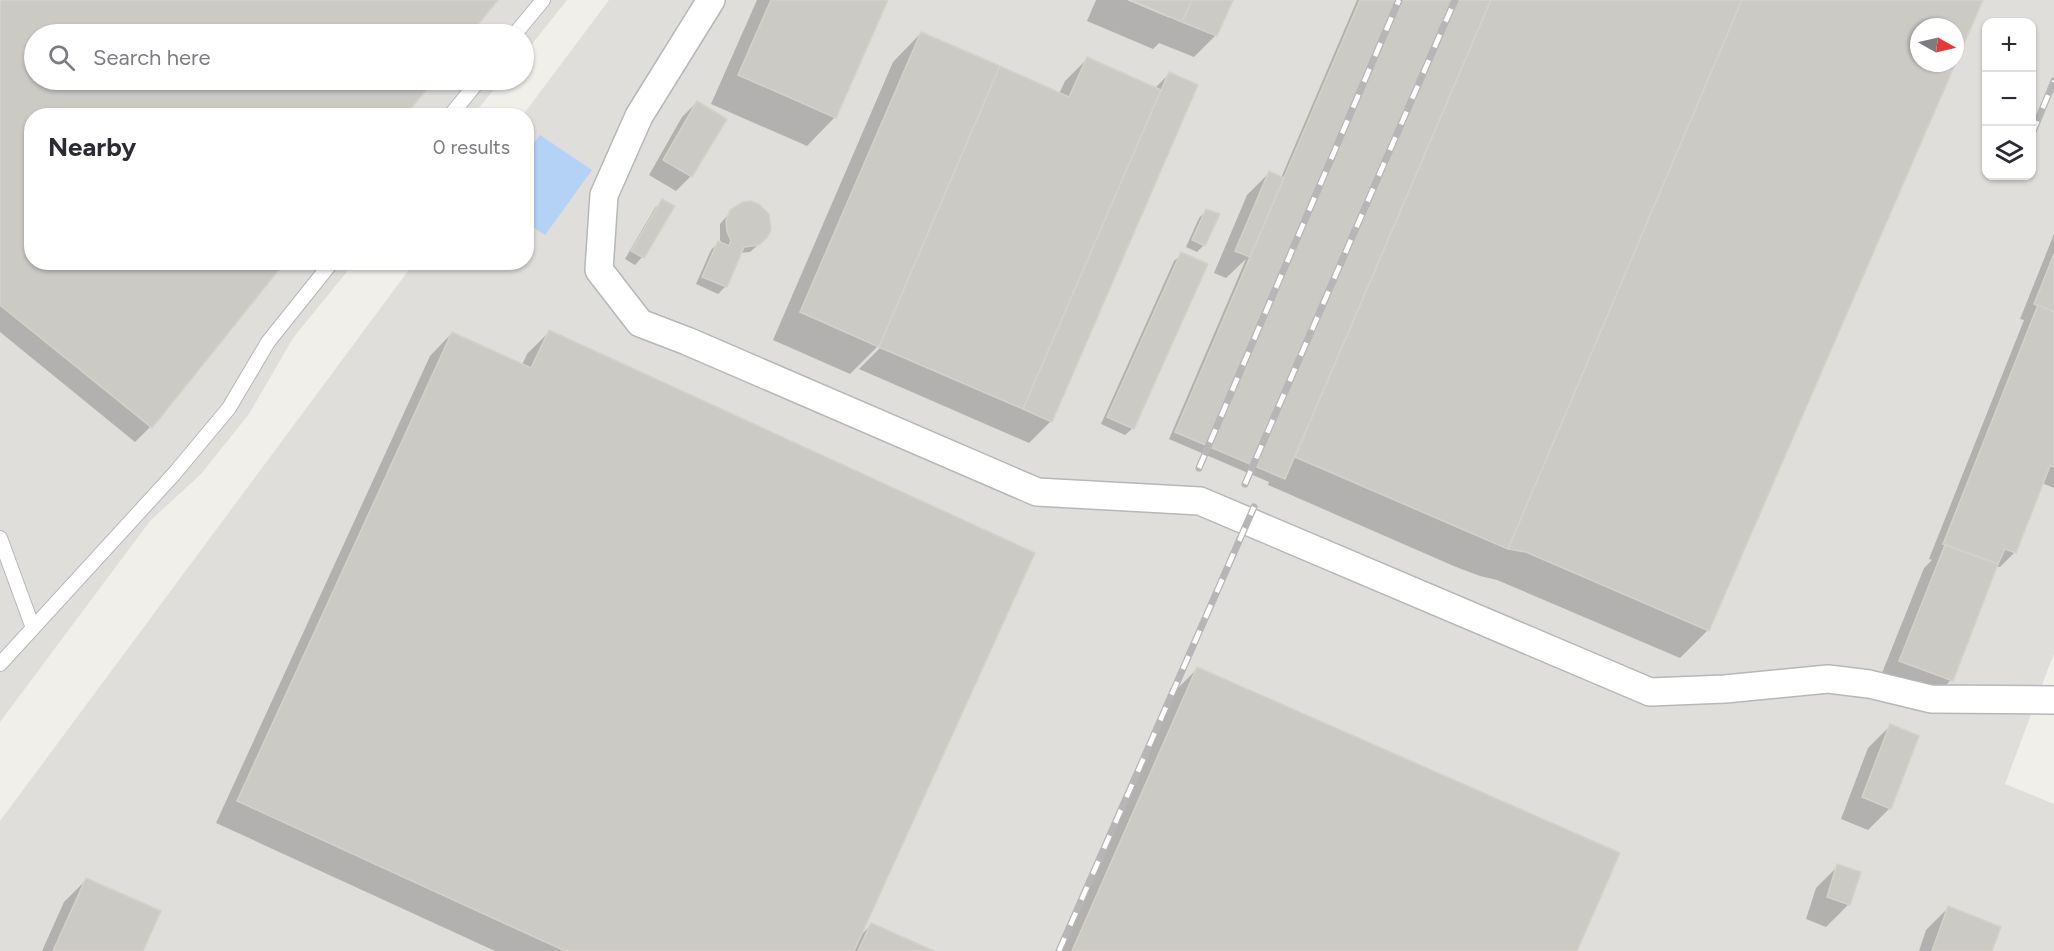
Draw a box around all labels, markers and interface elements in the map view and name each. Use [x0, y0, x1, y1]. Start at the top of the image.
north arrow [1910, 18, 1964, 72]
map controls [1982, 18, 2036, 180]
button: + [1982, 18, 2036, 72]
search box [24, 24, 534, 90]
icon: search [45, 41, 78, 74]
text: Search here [93, 44, 211, 71]
button: − [1982, 72, 2036, 126]
button: layers [1982, 126, 2036, 180]
text: Nearby [48, 131, 136, 163]
text: 0 results [433, 135, 510, 159]

